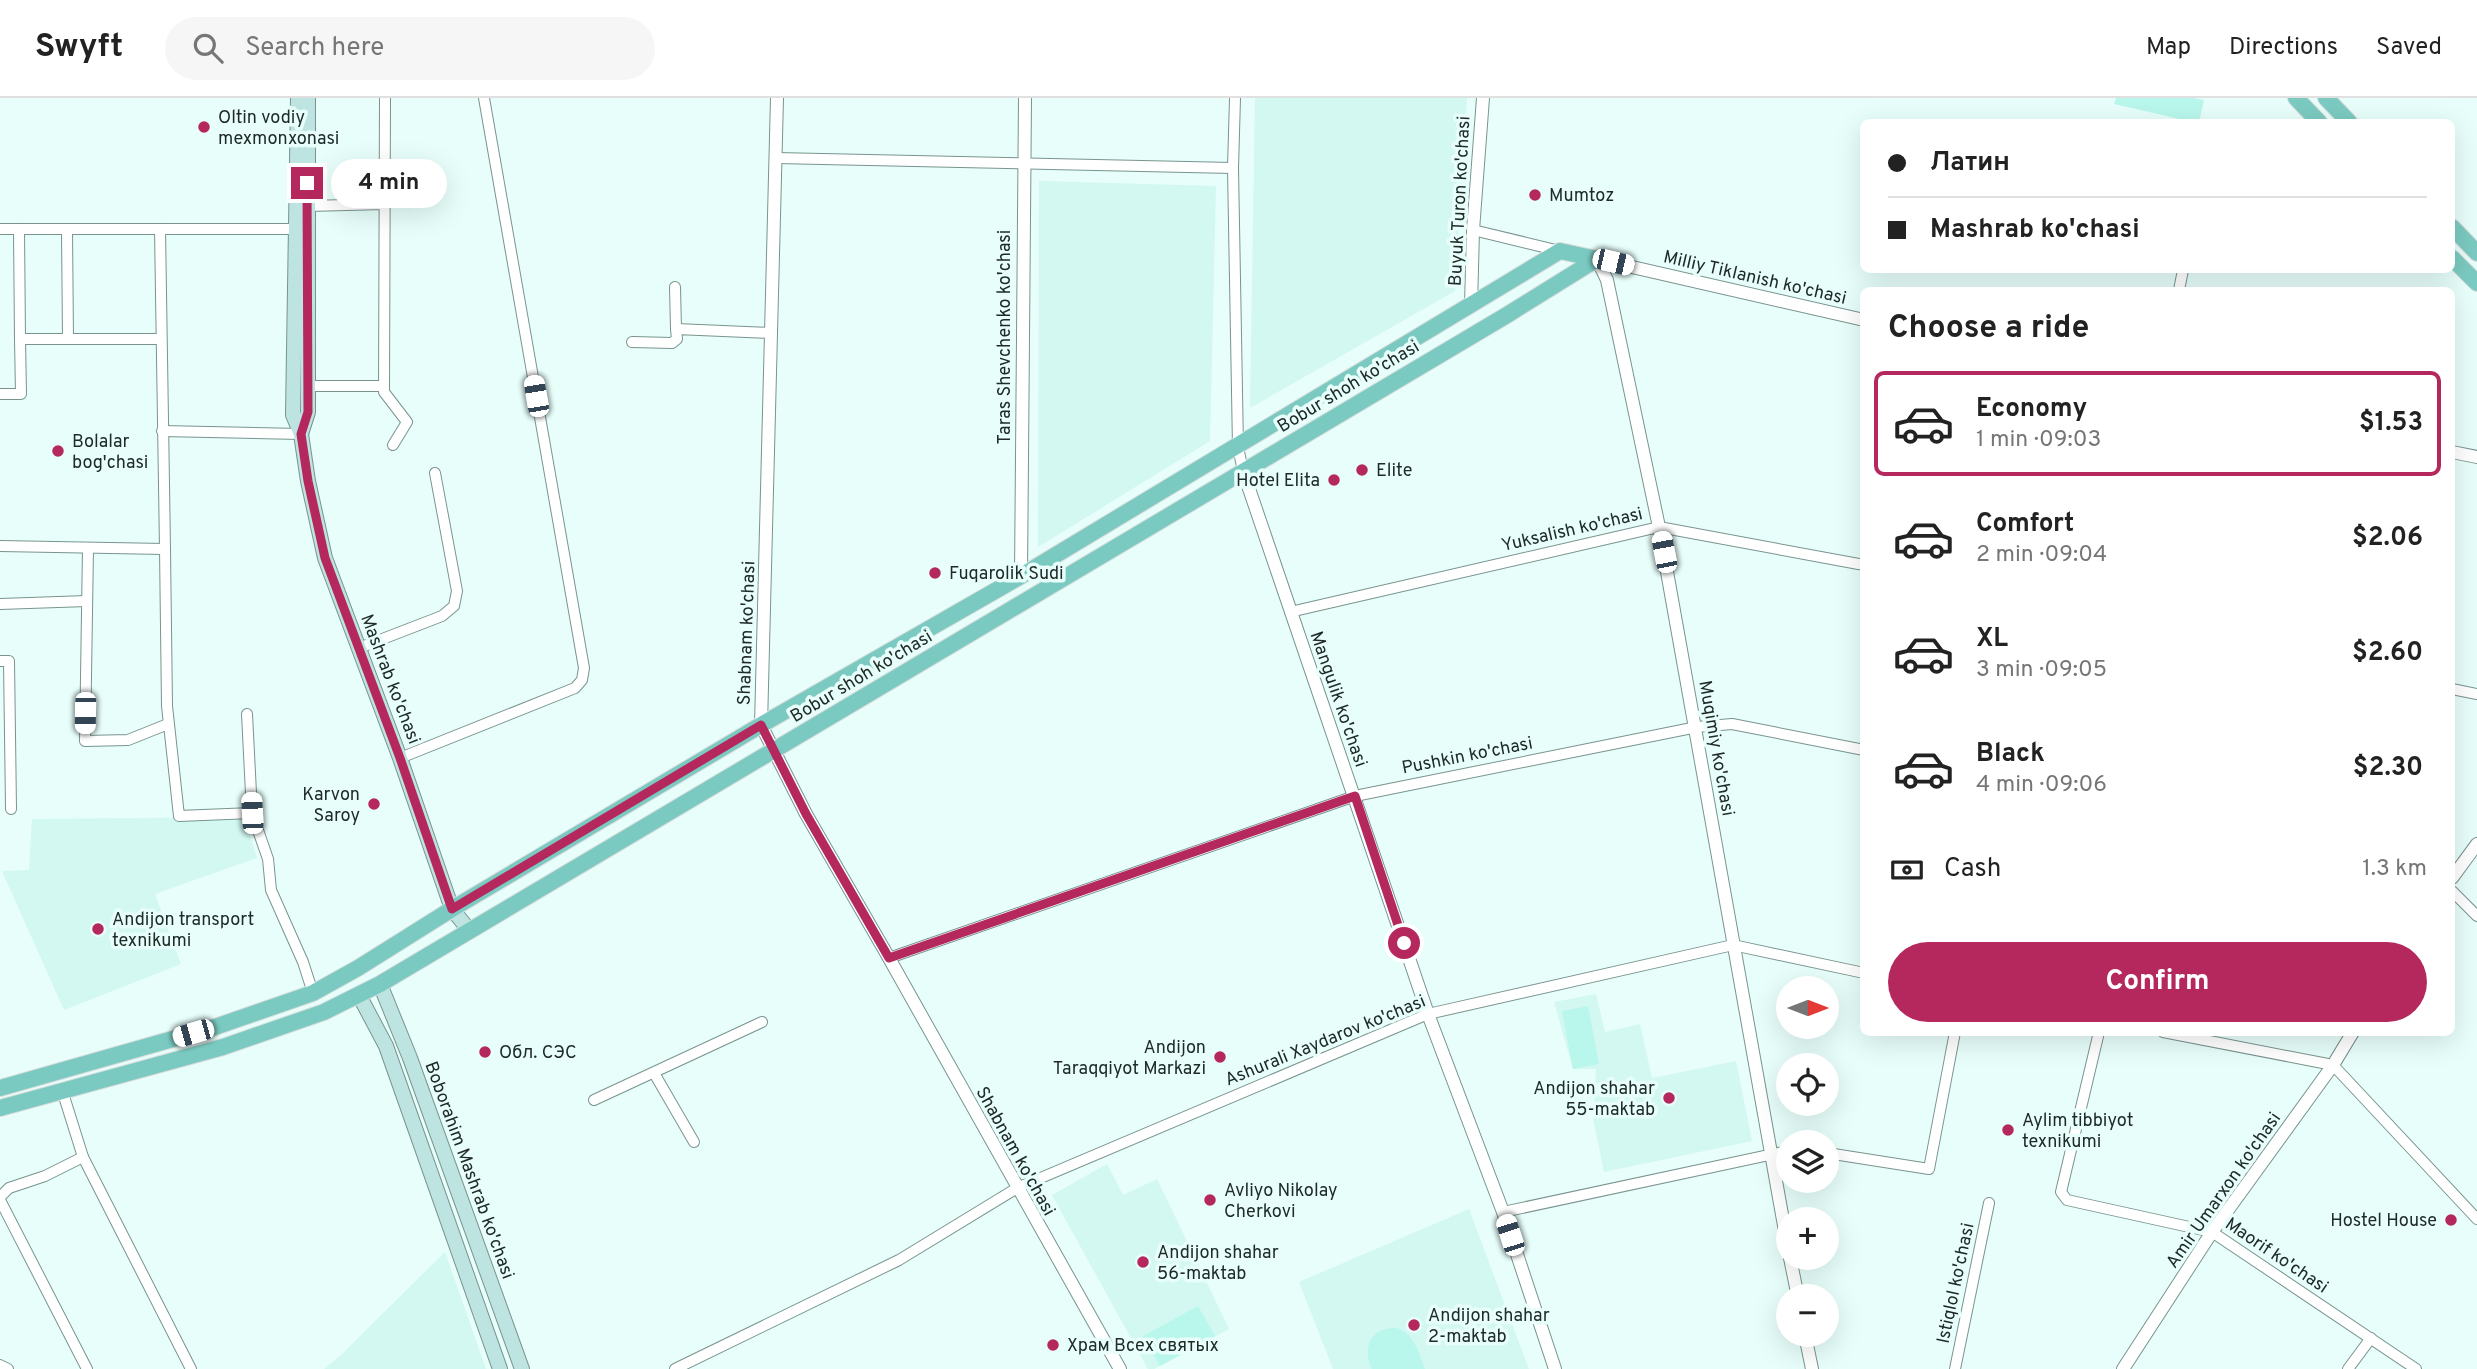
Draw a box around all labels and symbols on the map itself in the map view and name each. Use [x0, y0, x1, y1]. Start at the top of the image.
place label: Oltin vodiy mexmonxonasi [218, 107, 339, 151]
street label: Buyuk Turon ko'chasi [1445, 115, 1476, 287]
marker: Oltin vodiy mexmonxonasi [196, 119, 212, 135]
callout: 4 min [332, 158, 447, 208]
route end [291, 167, 323, 199]
place label: Mumtoz [1549, 185, 1614, 208]
marker: Mumtoz [1527, 187, 1543, 203]
street label: Taras Shevchenko ko'chasi [994, 230, 1017, 444]
street label: Milliy Tiklanish ko'chasi [1661, 246, 1848, 311]
car [1591, 247, 1636, 277]
street label: Bobur shoh ko'chasi [1274, 336, 1424, 439]
car [523, 373, 550, 419]
place label: Bolalar bog'chasi [72, 431, 148, 475]
marker: Bolalar bog'chasi [50, 443, 66, 459]
place label: Elite [1376, 460, 1412, 483]
marker: Elite [1354, 462, 1370, 478]
place label: Hotel Elita [1236, 470, 1320, 493]
marker: Hotel Elita [1326, 472, 1342, 488]
street label: Yuksalish ko'chasi [1500, 503, 1645, 558]
car [1650, 529, 1679, 575]
street label: Shabnam ko'chasi [733, 560, 762, 706]
place label: Fuqarolik Sudi [949, 563, 1064, 586]
marker: Fuqarolik Sudi [927, 565, 943, 581]
street label: Mashrab ko'chasi [354, 611, 425, 748]
street label: Bobur shoh ko'chasi [787, 626, 937, 729]
street label: Mangulik ko'chasi [1304, 629, 1372, 770]
street label: Muqimiy ko'chasi [1692, 679, 1739, 818]
car [75, 692, 96, 734]
street label: Pushkin ko'chasi [1400, 733, 1535, 780]
place label: Karvon Saroy [302, 784, 360, 828]
car [241, 791, 264, 835]
marker: Karvon Saroy [366, 796, 382, 812]
place label: Andijon transport texnikumi [112, 909, 254, 953]
marker: Andijon transport texnikumi [90, 921, 106, 937]
route start [1388, 927, 1420, 959]
north arrow [1776, 976, 1839, 1040]
street label: Ashurali Xaydarov ko'chasi [1222, 991, 1429, 1092]
car [170, 1017, 217, 1049]
place label: Andijon Taraqqiyot Markazi [1053, 1037, 1206, 1081]
place label: Обл. СЭС [499, 1042, 577, 1065]
marker: Обл. СЭС [477, 1044, 493, 1060]
marker: Andijon Taraqqiyot Markazi [1212, 1049, 1228, 1065]
street label: Boborahim Mashrab ko'chasi [418, 1059, 519, 1282]
place label: Andijon shahar 55-maktab [1533, 1078, 1655, 1122]
street label: Shabnam ko'chasi [970, 1083, 1060, 1221]
marker: Andijon shahar 55-maktab [1661, 1090, 1677, 1106]
street label: Amir Umarxon ko'chasi [2162, 1108, 2287, 1273]
place label: Aylim tibbiyot texnikumi [2022, 1110, 2134, 1154]
marker: Aylim tibbiyot texnikumi [2000, 1122, 2016, 1138]
place label: Avliyo Nikolay Cherkovi [1224, 1180, 1338, 1224]
marker: Avliyo Nikolay Cherkovi [1202, 1192, 1218, 1208]
place label: Hostel House [2330, 1210, 2437, 1233]
car [1494, 1212, 1527, 1258]
marker: Hostel House [2443, 1212, 2459, 1228]
street label: Maorif ko'chasi [2220, 1213, 2332, 1299]
street label: Istiqlol ko'chasi [1932, 1221, 1980, 1346]
place label: Andijon shahar 56-maktab [1157, 1242, 1279, 1286]
marker: Andijon shahar 56-maktab [1135, 1254, 1151, 1270]
place label: Andijon shahar 2-maktab [1428, 1305, 1550, 1349]
marker: Andijon shahar 2-maktab [1406, 1317, 1422, 1333]
place label: Храм Всех святых [1067, 1335, 1219, 1358]
marker: Храм Всех святых [1045, 1337, 1061, 1353]

